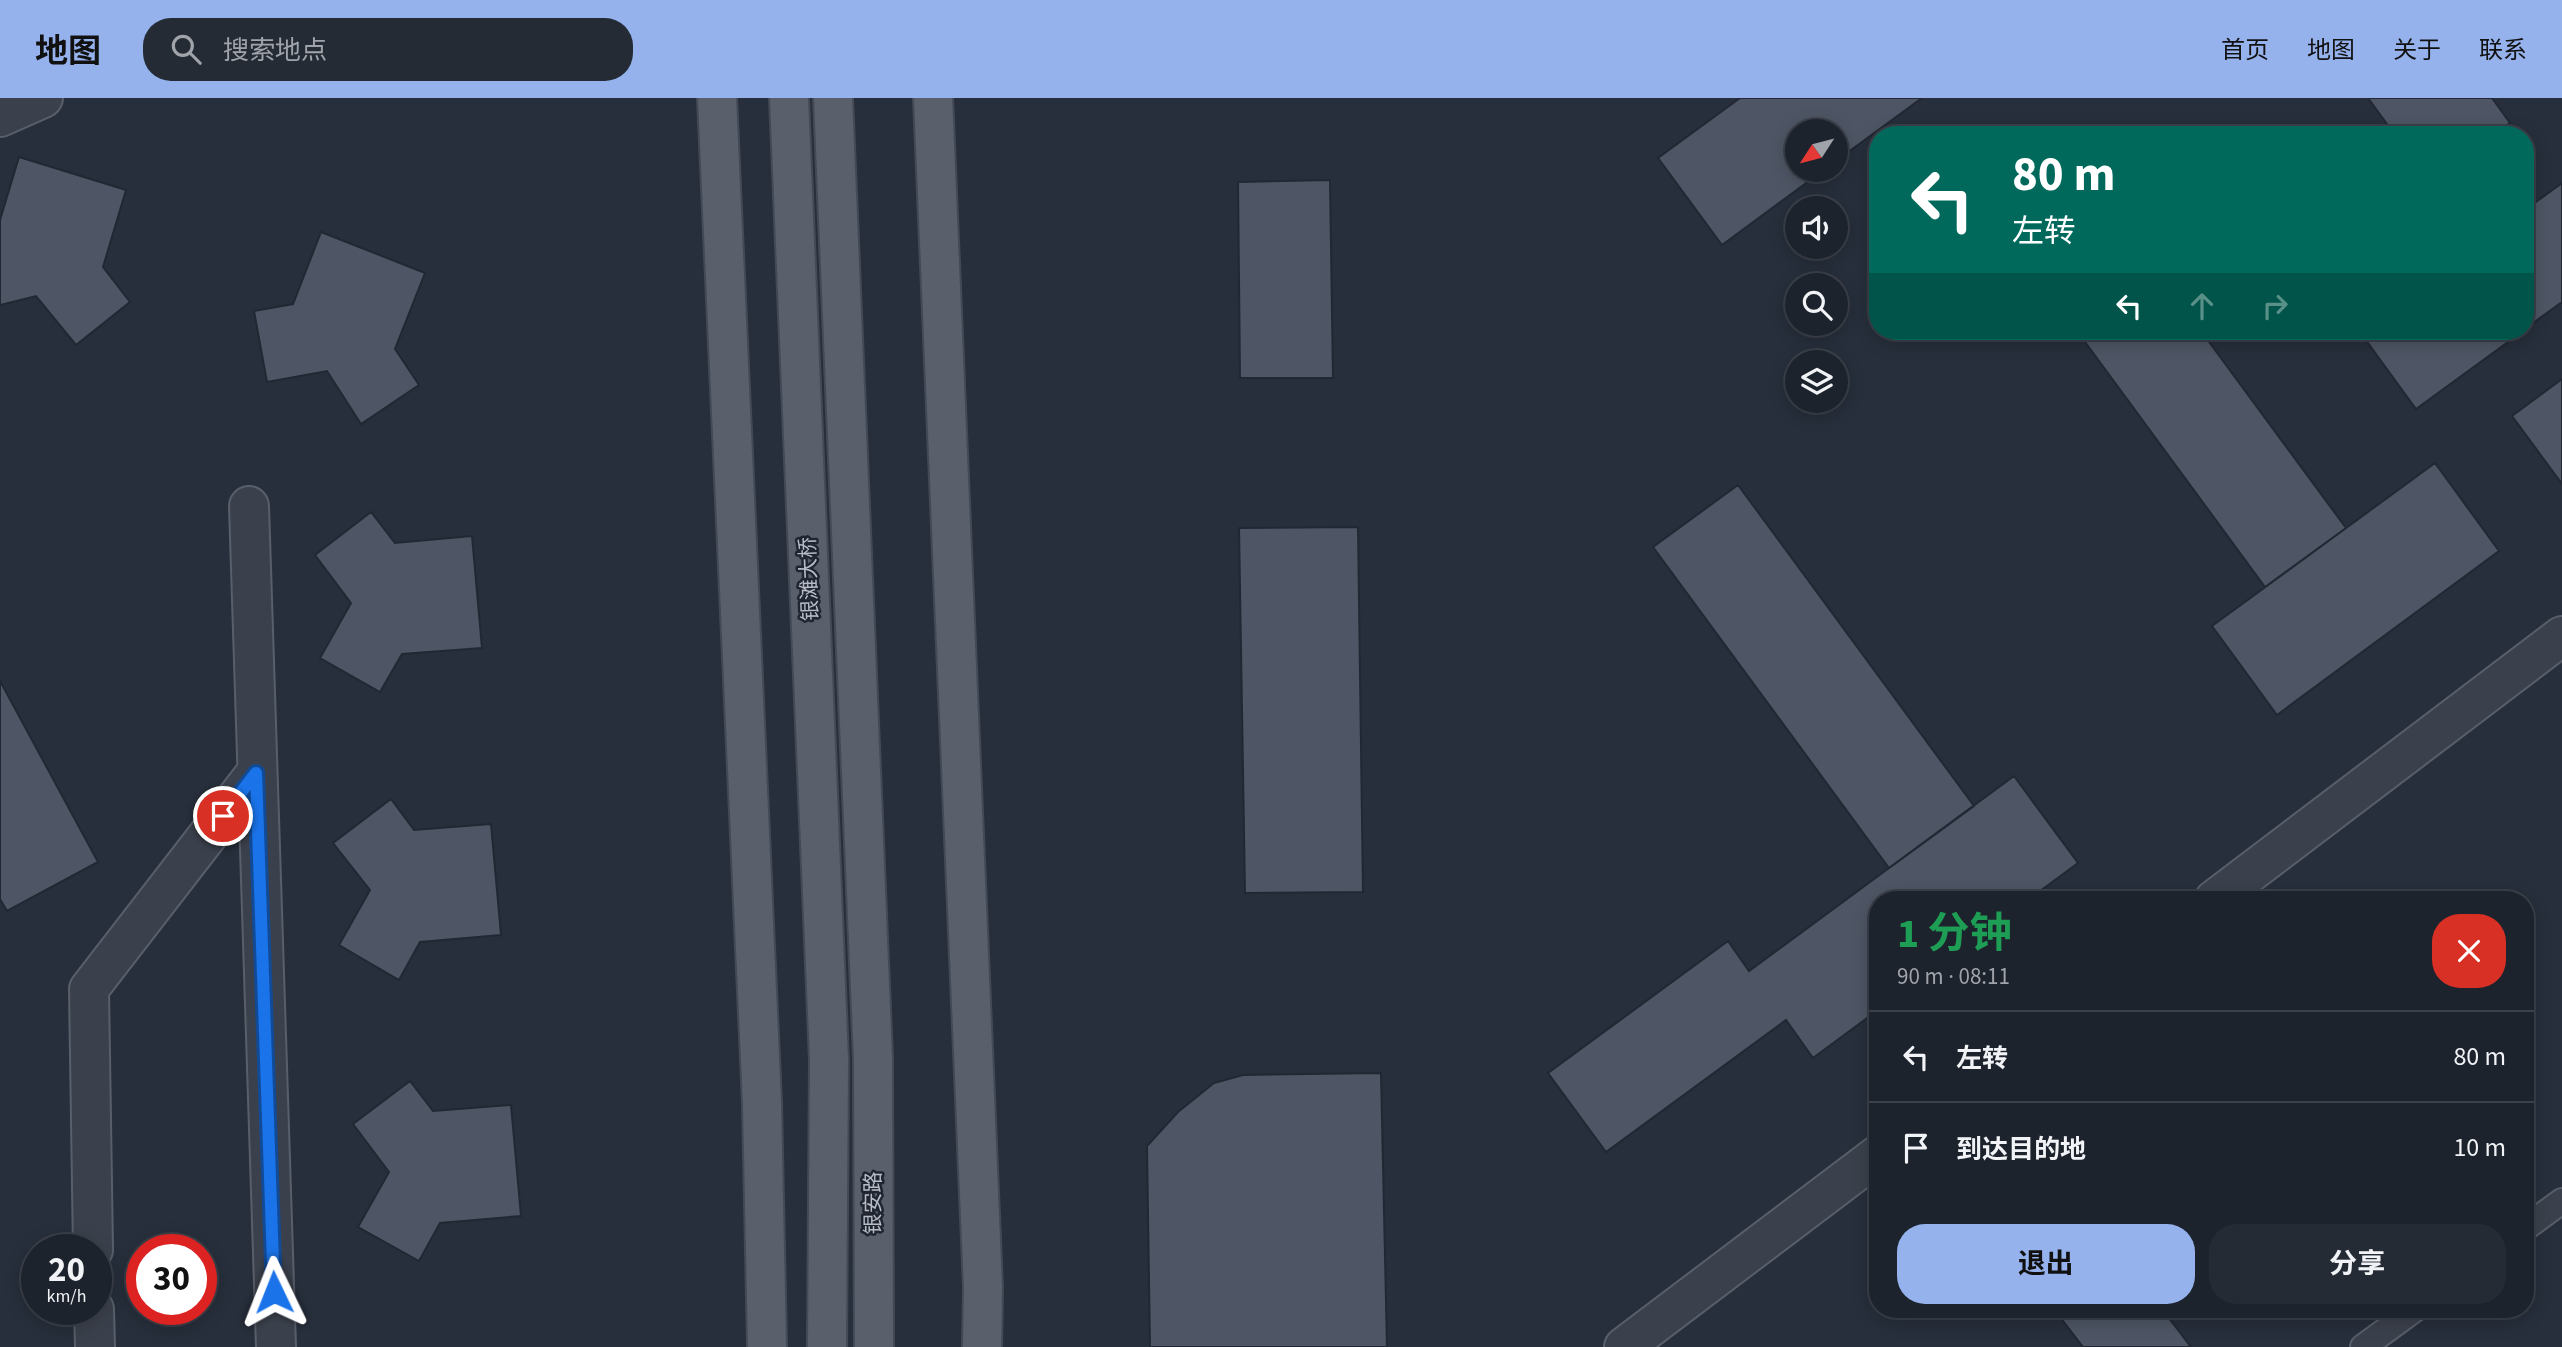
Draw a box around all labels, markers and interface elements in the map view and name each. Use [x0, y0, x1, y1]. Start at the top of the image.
search box [143, 18, 633, 81]
text: 地图 [35, 28, 101, 75]
icon: search [167, 30, 205, 68]
text: 搜索地点 [223, 32, 327, 69]
text: 首页 [2221, 33, 2269, 68]
text: 地图 [2307, 33, 2355, 68]
text: 关于 [2393, 33, 2441, 68]
text: 联系 [2479, 33, 2527, 68]
north arrow [1785, 119, 1848, 182]
map controls [1785, 119, 1848, 413]
text: 80 m [2012, 140, 2116, 210]
icon: left [1897, 154, 1988, 245]
button: sound [1785, 196, 1848, 259]
text: 左转 [2012, 209, 2076, 255]
button: search [1785, 273, 1848, 336]
icon: left [2110, 287, 2148, 325]
icon: ahead [2183, 287, 2221, 325]
icon: right [2256, 287, 2294, 325]
button: layers [1785, 350, 1848, 413]
street label: 银滩大桥 [793, 537, 825, 621]
pin [193, 786, 253, 846]
icon: arrive [204, 797, 242, 835]
text: 1 分钟 [1897, 904, 2012, 964]
button: close [2432, 914, 2506, 988]
text: 90 m · 08:11 [1897, 960, 2010, 993]
icon: left [1897, 1038, 1935, 1076]
text: 80 m [2453, 1038, 2506, 1075]
text: 左转 [1956, 1040, 2008, 1077]
icon: arrive [1897, 1129, 1935, 1167]
text: 10 m [2453, 1129, 2506, 1166]
text: 到达目的地 [1956, 1131, 2086, 1168]
street label: 银安路 [858, 1172, 888, 1235]
button: 退出 [1897, 1224, 2195, 1304]
button: 分享 [2209, 1224, 2506, 1304]
speed limit sign: 30 [126, 1234, 217, 1325]
text: 20 [48, 1245, 85, 1295]
position arrow [237, 1255, 311, 1329]
text: km/h [47, 1284, 86, 1309]

